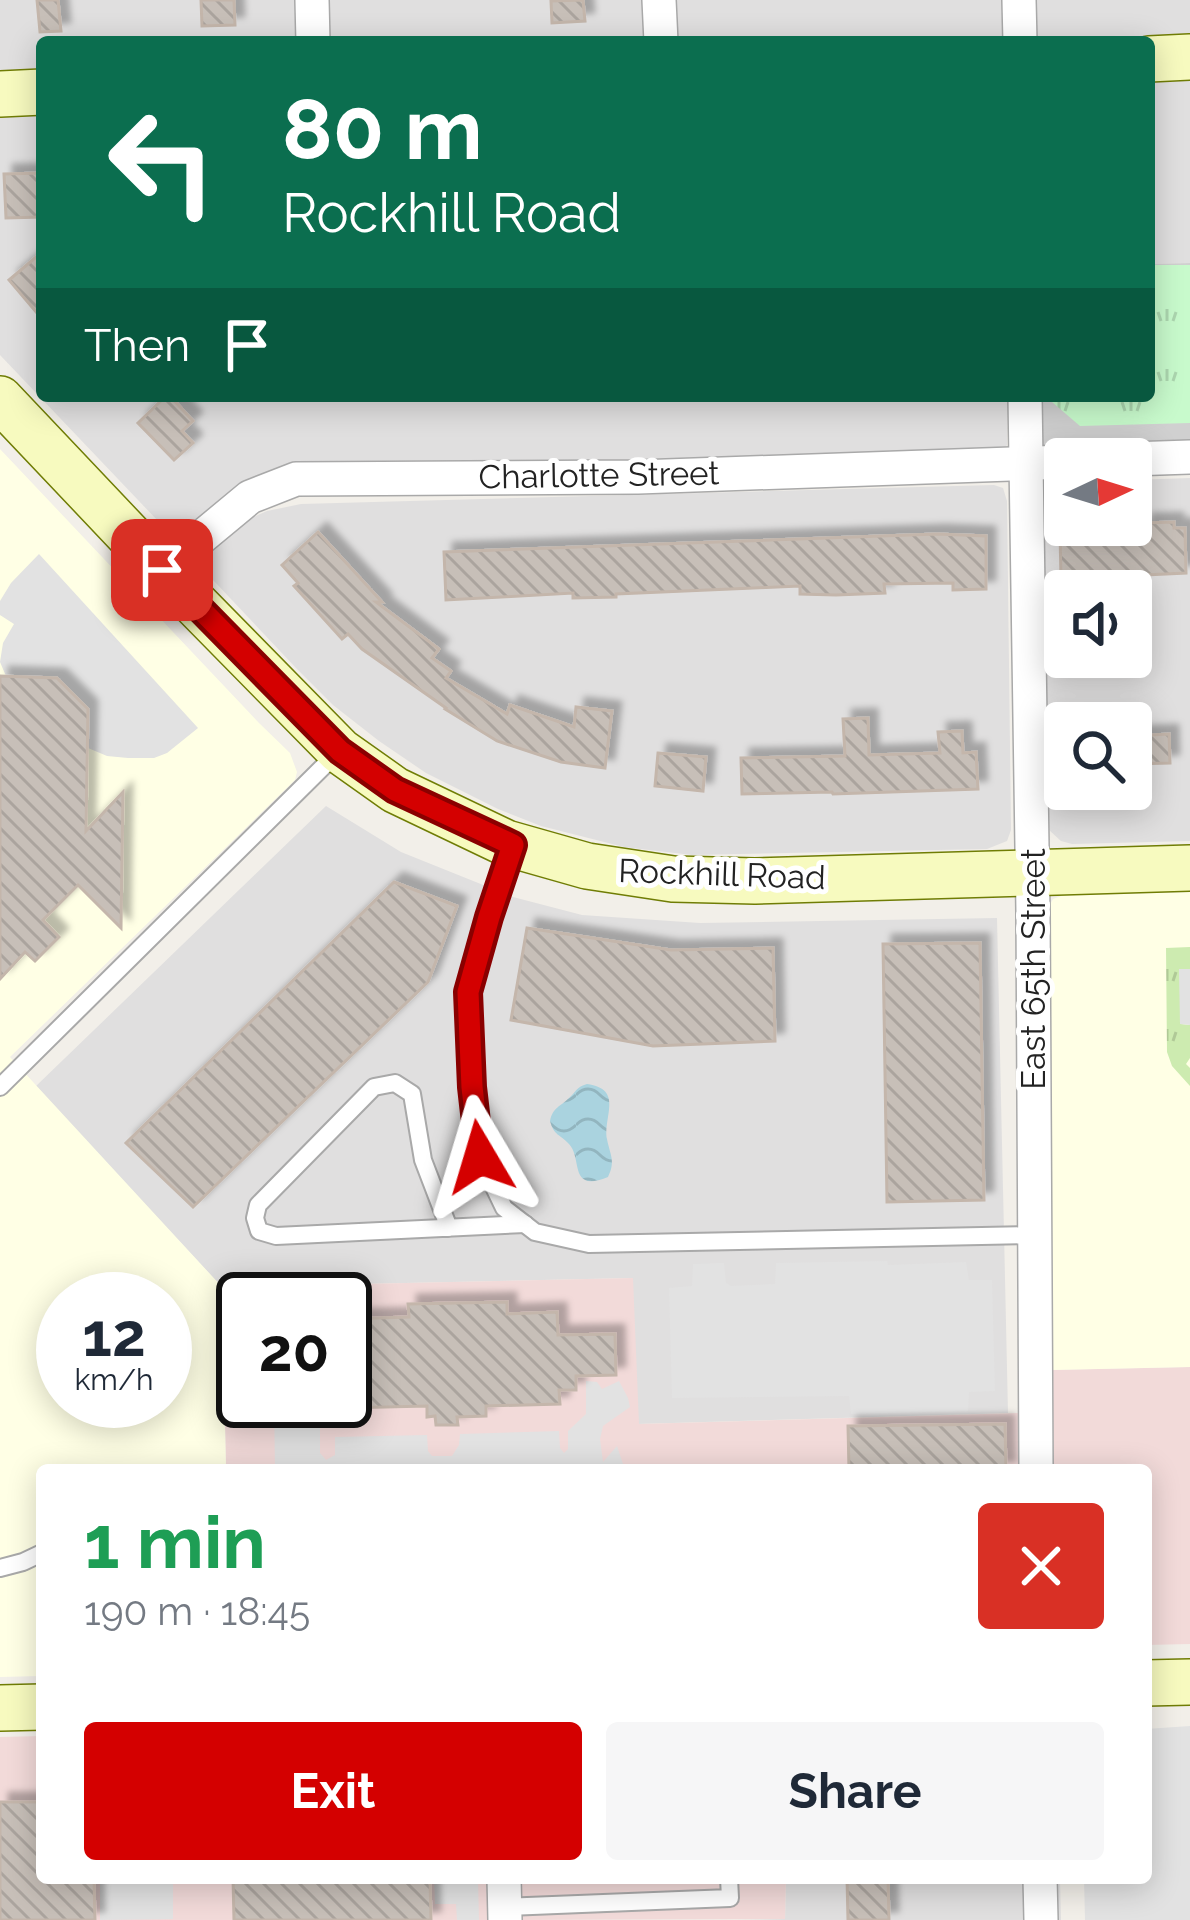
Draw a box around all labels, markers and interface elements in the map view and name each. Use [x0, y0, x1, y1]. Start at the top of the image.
text: 80 m [282, 80, 483, 179]
icon: left [84, 84, 240, 240]
text: Rockhill Road [282, 181, 621, 245]
icon: arrive [214, 312, 280, 378]
text: Then [84, 319, 190, 372]
north arrow [1044, 438, 1152, 546]
map controls [1044, 438, 1152, 810]
street label: Charlotte Street [478, 453, 720, 497]
pin [111, 519, 213, 621]
icon: arrive [129, 537, 195, 603]
button: sound [1044, 570, 1152, 678]
button: search [1044, 702, 1152, 810]
street label: East 65th Street [1014, 848, 1053, 1090]
street label: Rockhill Road [618, 851, 826, 897]
position arrow [417, 1094, 543, 1220]
speed limit sign: 20 [216, 1272, 372, 1428]
text: 12 [82, 1300, 146, 1370]
text: km/h [74, 1362, 154, 1397]
text: 1 min [84, 1500, 266, 1585]
button: close [978, 1503, 1104, 1629]
text: 190 m · 18:45 [84, 1588, 310, 1634]
button: Exit [84, 1722, 582, 1860]
button: Share [606, 1722, 1104, 1860]

